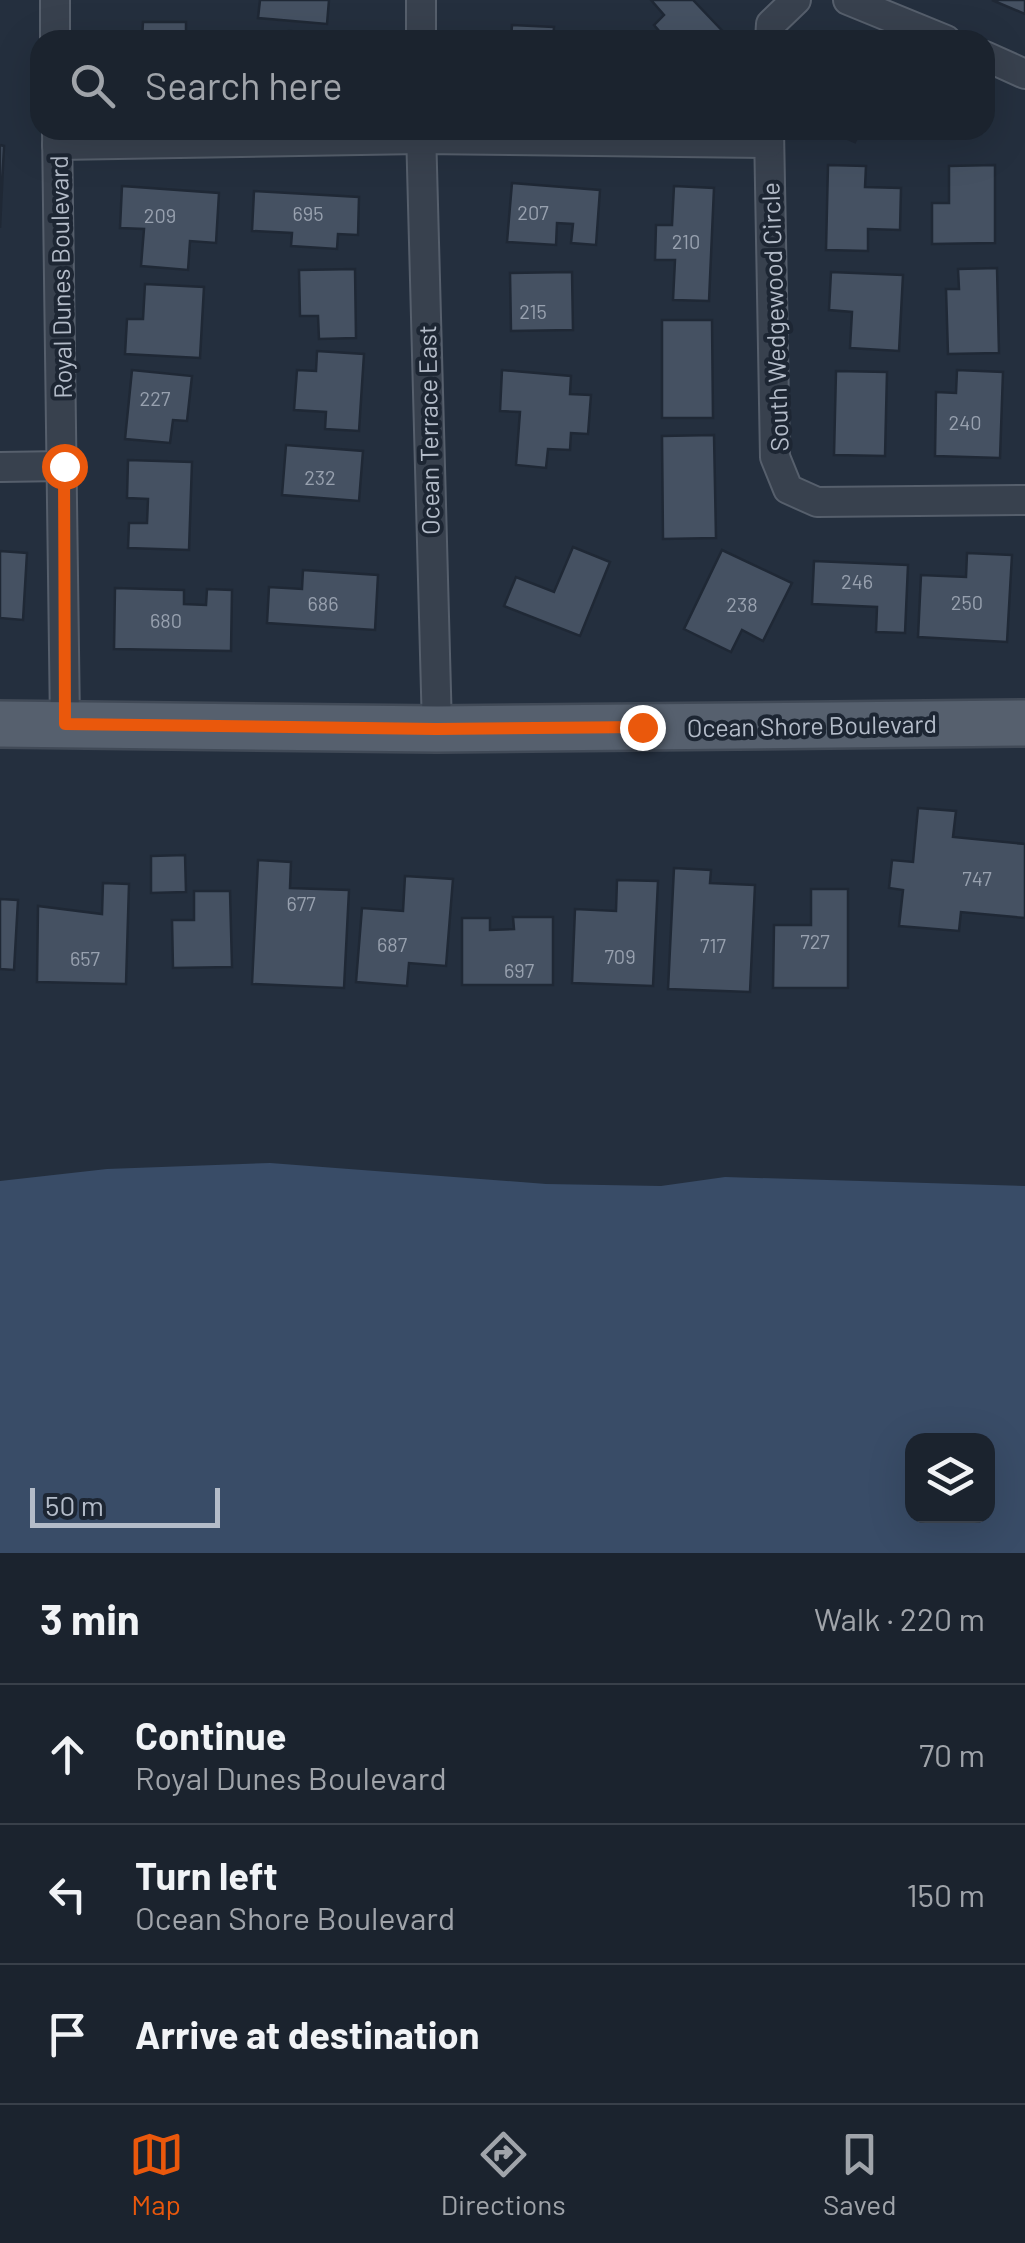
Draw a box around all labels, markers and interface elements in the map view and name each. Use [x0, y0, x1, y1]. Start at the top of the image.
search box [30, 30, 995, 140]
icon: search [65, 58, 120, 113]
text: Search here [145, 62, 343, 108]
street label: Royal Dunes Boulevard [43, 155, 77, 399]
street label: South Wedgewood Circle [754, 182, 794, 452]
house number: 207 [517, 200, 549, 224]
house number: 695 [293, 201, 324, 225]
house number: 209 [144, 203, 176, 227]
house number: 210 [672, 229, 700, 253]
house number: 215 [519, 299, 547, 323]
street label: Ocean Terrace East [411, 325, 445, 535]
house number: 227 [140, 386, 171, 410]
house number: 240 [948, 410, 982, 434]
route start [42, 444, 88, 490]
house number: 232 [304, 465, 336, 489]
house number: 246 [841, 569, 873, 593]
house number: 250 [951, 590, 983, 614]
house number: 686 [307, 591, 339, 615]
house number: 238 [726, 592, 758, 616]
house number: 680 [150, 608, 182, 632]
route end [620, 705, 666, 751]
street label: Ocean Shore Boulevard [687, 708, 937, 742]
house number: 747 [962, 866, 992, 890]
house number: 677 [286, 891, 316, 915]
house number: 727 [800, 929, 830, 953]
house number: 687 [377, 932, 408, 956]
house number: 717 [700, 933, 727, 957]
house number: 709 [604, 944, 636, 968]
house number: 657 [70, 946, 101, 970]
house number: 697 [504, 958, 535, 982]
map controls [905, 1433, 995, 1523]
button: layers [905, 1433, 995, 1523]
scale bar [30, 1483, 220, 1528]
text: 50 m [45, 1488, 104, 1522]
text: 3 min [40, 1593, 140, 1643]
text: Walk · 220 m [814, 1599, 985, 1637]
text: Continue [135, 1712, 286, 1758]
icon: ahead [40, 1727, 95, 1782]
text: 70 m [919, 1735, 985, 1773]
text: Royal Dunes Boulevard [135, 1758, 447, 1796]
text: Turn left [135, 1852, 278, 1898]
icon: left [40, 1867, 95, 1922]
text: 150 m [906, 1875, 985, 1913]
text: Ocean Shore Boulevard [135, 1898, 455, 1936]
icon: arrive [40, 2007, 95, 2062]
text: Arrive at destination [135, 2011, 480, 2057]
tab: Map [129, 2127, 184, 2221]
tab: Directions [441, 2127, 566, 2221]
tab: Saved [823, 2127, 896, 2221]

